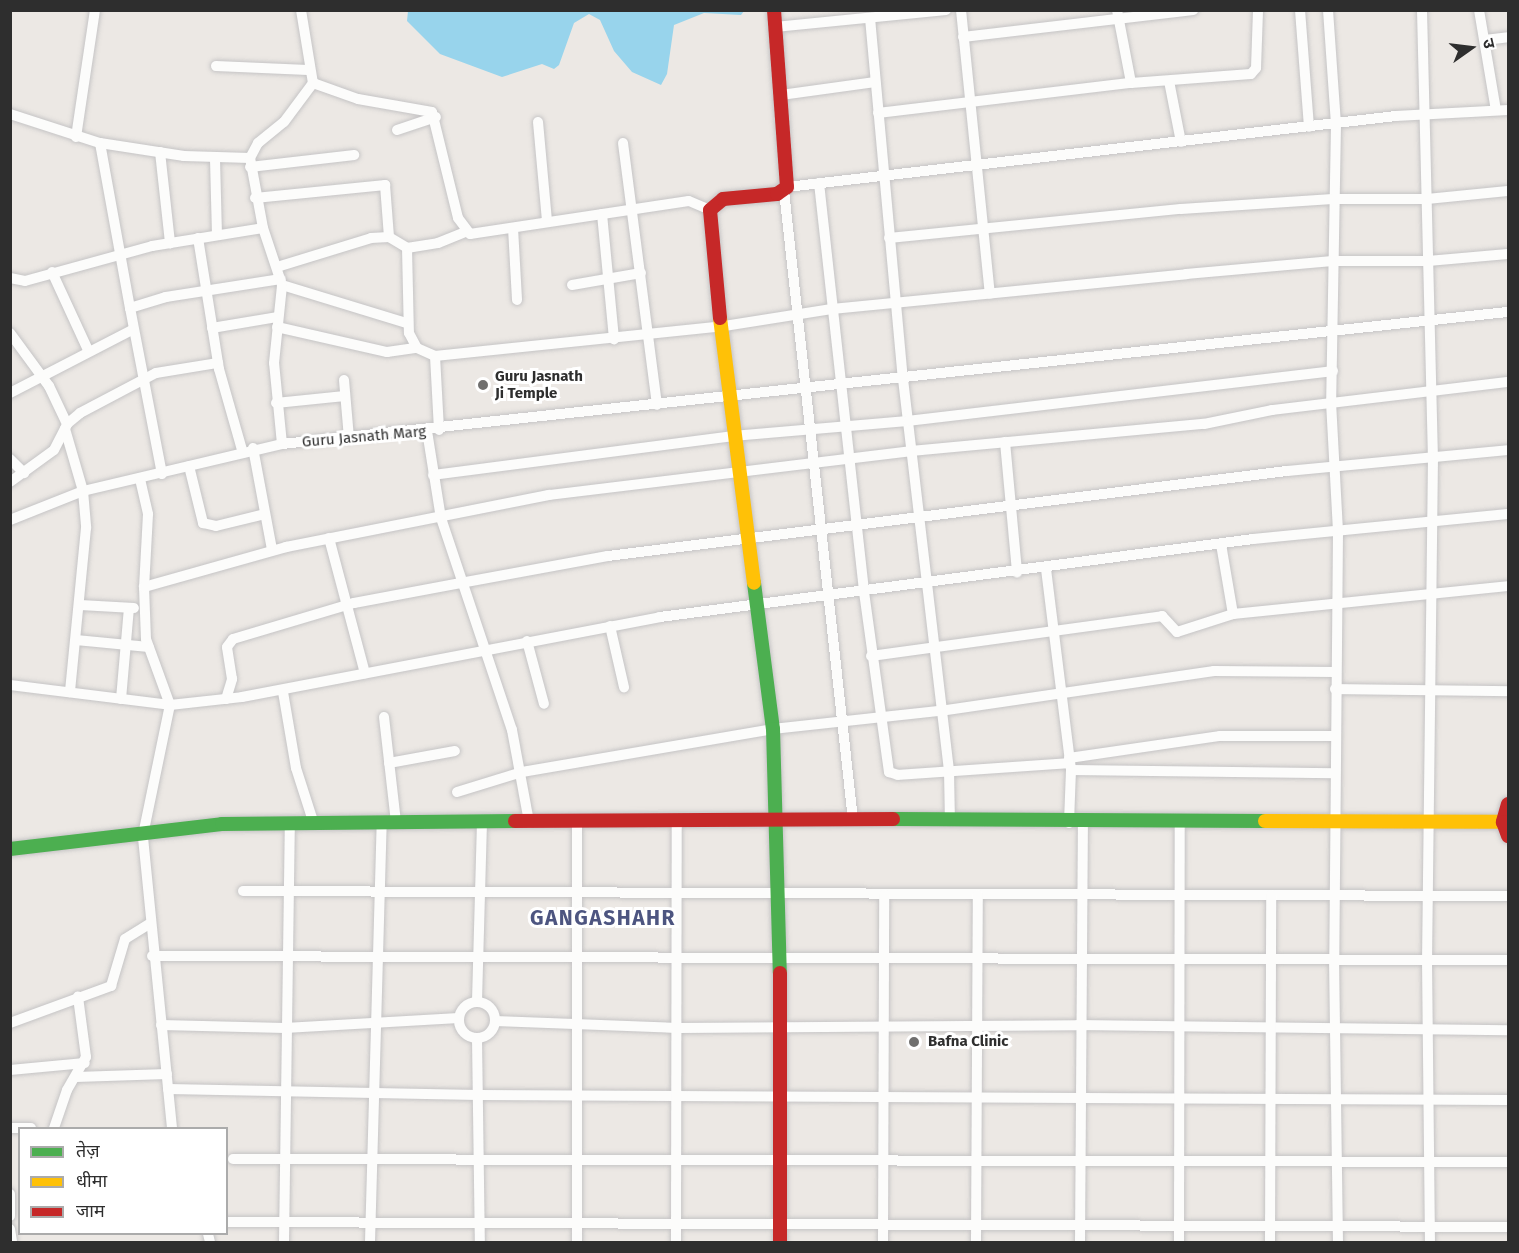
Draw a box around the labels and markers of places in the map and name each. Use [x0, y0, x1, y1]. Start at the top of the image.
place label: Guru Jasnath Ji Temple [495, 367, 583, 402]
marker: Guru Jasnath Ji Temple [476, 378, 490, 392]
marker: Bafna Clinic [905, 1033, 923, 1051]
place label: Bafna Clinic [928, 1033, 1008, 1051]

